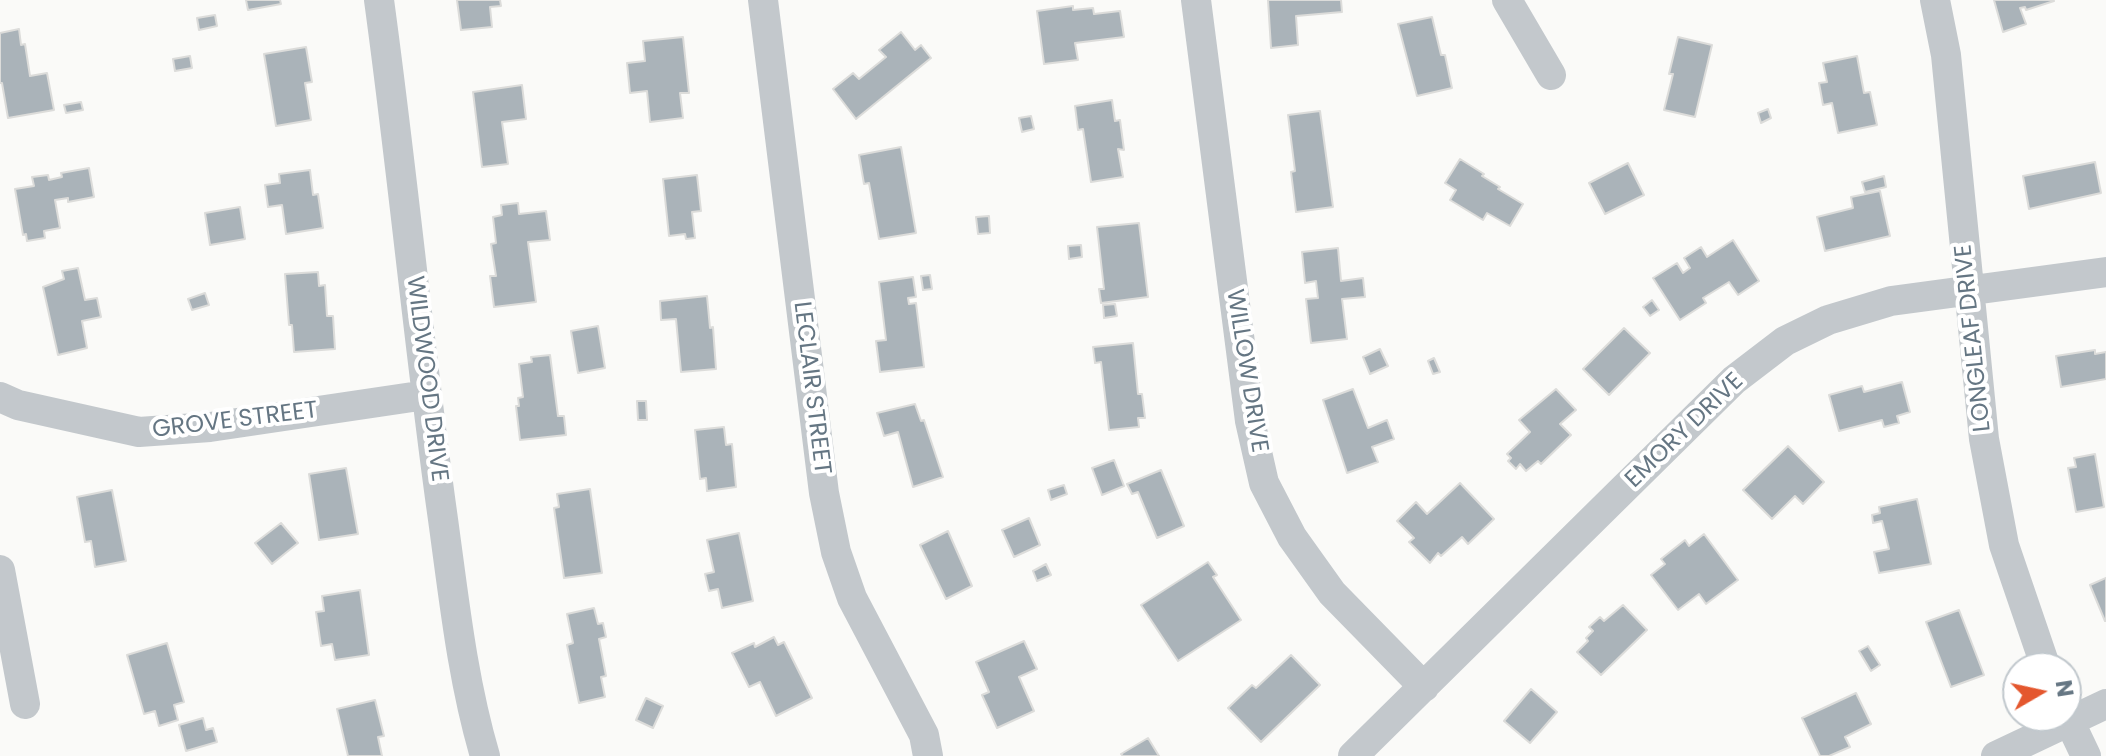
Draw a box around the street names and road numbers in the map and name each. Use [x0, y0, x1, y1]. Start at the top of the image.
street label: LONGLEAF DRIVE [1950, 243, 1998, 433]
street label: WILDWOOD DRIVE [399, 274, 453, 484]
street label: WILLOW DRIVE [1219, 287, 1273, 455]
street label: LECLAIR STREET [786, 300, 836, 476]
street label: EMORY DRIVE [1620, 368, 1750, 494]
street label: GROVE STREET [151, 397, 319, 445]

